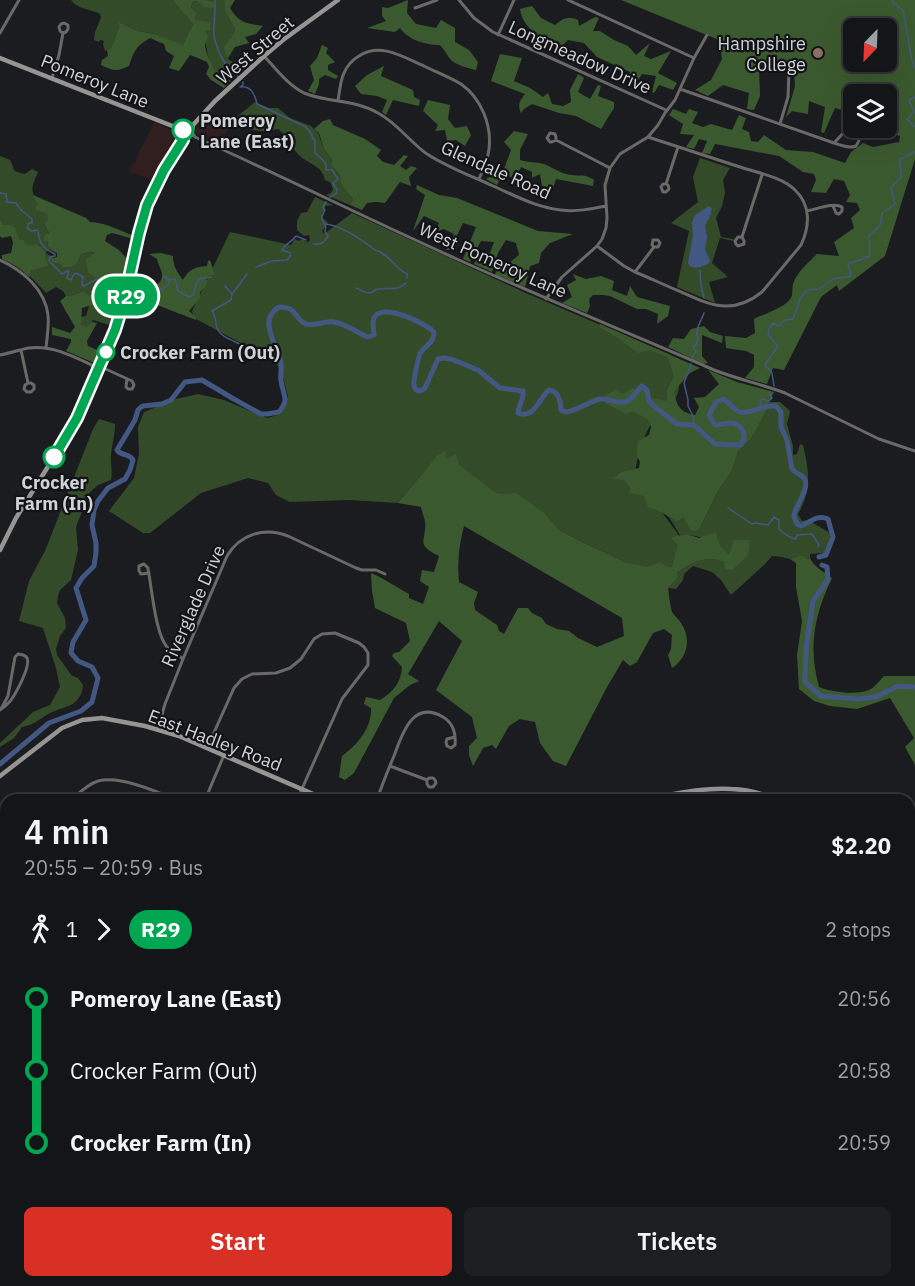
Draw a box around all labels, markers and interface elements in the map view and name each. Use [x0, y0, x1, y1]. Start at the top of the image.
street label: West Street [212, 11, 298, 89]
street label: Longmeadow Drive [505, 15, 655, 99]
north arrow [843, 18, 897, 72]
map controls [843, 18, 897, 138]
place label: Hampshire College [718, 32, 806, 76]
marker: Hampshire College [811, 46, 825, 60]
street label: Pomeroy Lane [38, 49, 153, 113]
button: layers [843, 84, 897, 138]
place label: Pomeroy Lane (East) [200, 109, 294, 153]
marker: Pomeroy Lane (East) [172, 119, 194, 141]
street label: Glendale Road [437, 135, 555, 205]
street label: West Pomeroy Lane [415, 217, 571, 303]
line badge: R29 [92, 276, 160, 316]
text: R29 [106, 282, 146, 310]
place label: Crocker Farm (Out) [120, 341, 280, 364]
marker: Crocker Farm (Out) [97, 343, 115, 361]
marker: Crocker Farm (In) [43, 446, 65, 468]
place label: Crocker Farm (In) [15, 471, 93, 515]
street label: Riverglade Drive [156, 541, 230, 671]
street label: East Hadley Road [145, 704, 285, 776]
text: 4 min [24, 810, 109, 853]
text: $2.20 [831, 831, 891, 860]
text: 20:55 – 20:59 · Bus [24, 854, 203, 881]
icon: walk [24, 913, 57, 946]
icon: forward [87, 913, 120, 946]
text: R29 [141, 915, 180, 943]
text: 1 [66, 916, 78, 943]
text: 2 stops [825, 916, 891, 943]
text: Pomeroy Lane (East) [70, 984, 281, 1013]
text: 20:56 [837, 985, 891, 1012]
text: Crocker Farm (Out) [70, 1056, 258, 1085]
text: 20:58 [837, 1057, 891, 1084]
text: Crocker Farm (In) [70, 1128, 251, 1157]
text: 20:59 [837, 1129, 891, 1156]
button: Start [24, 1207, 452, 1276]
button: Tickets [464, 1207, 891, 1276]

